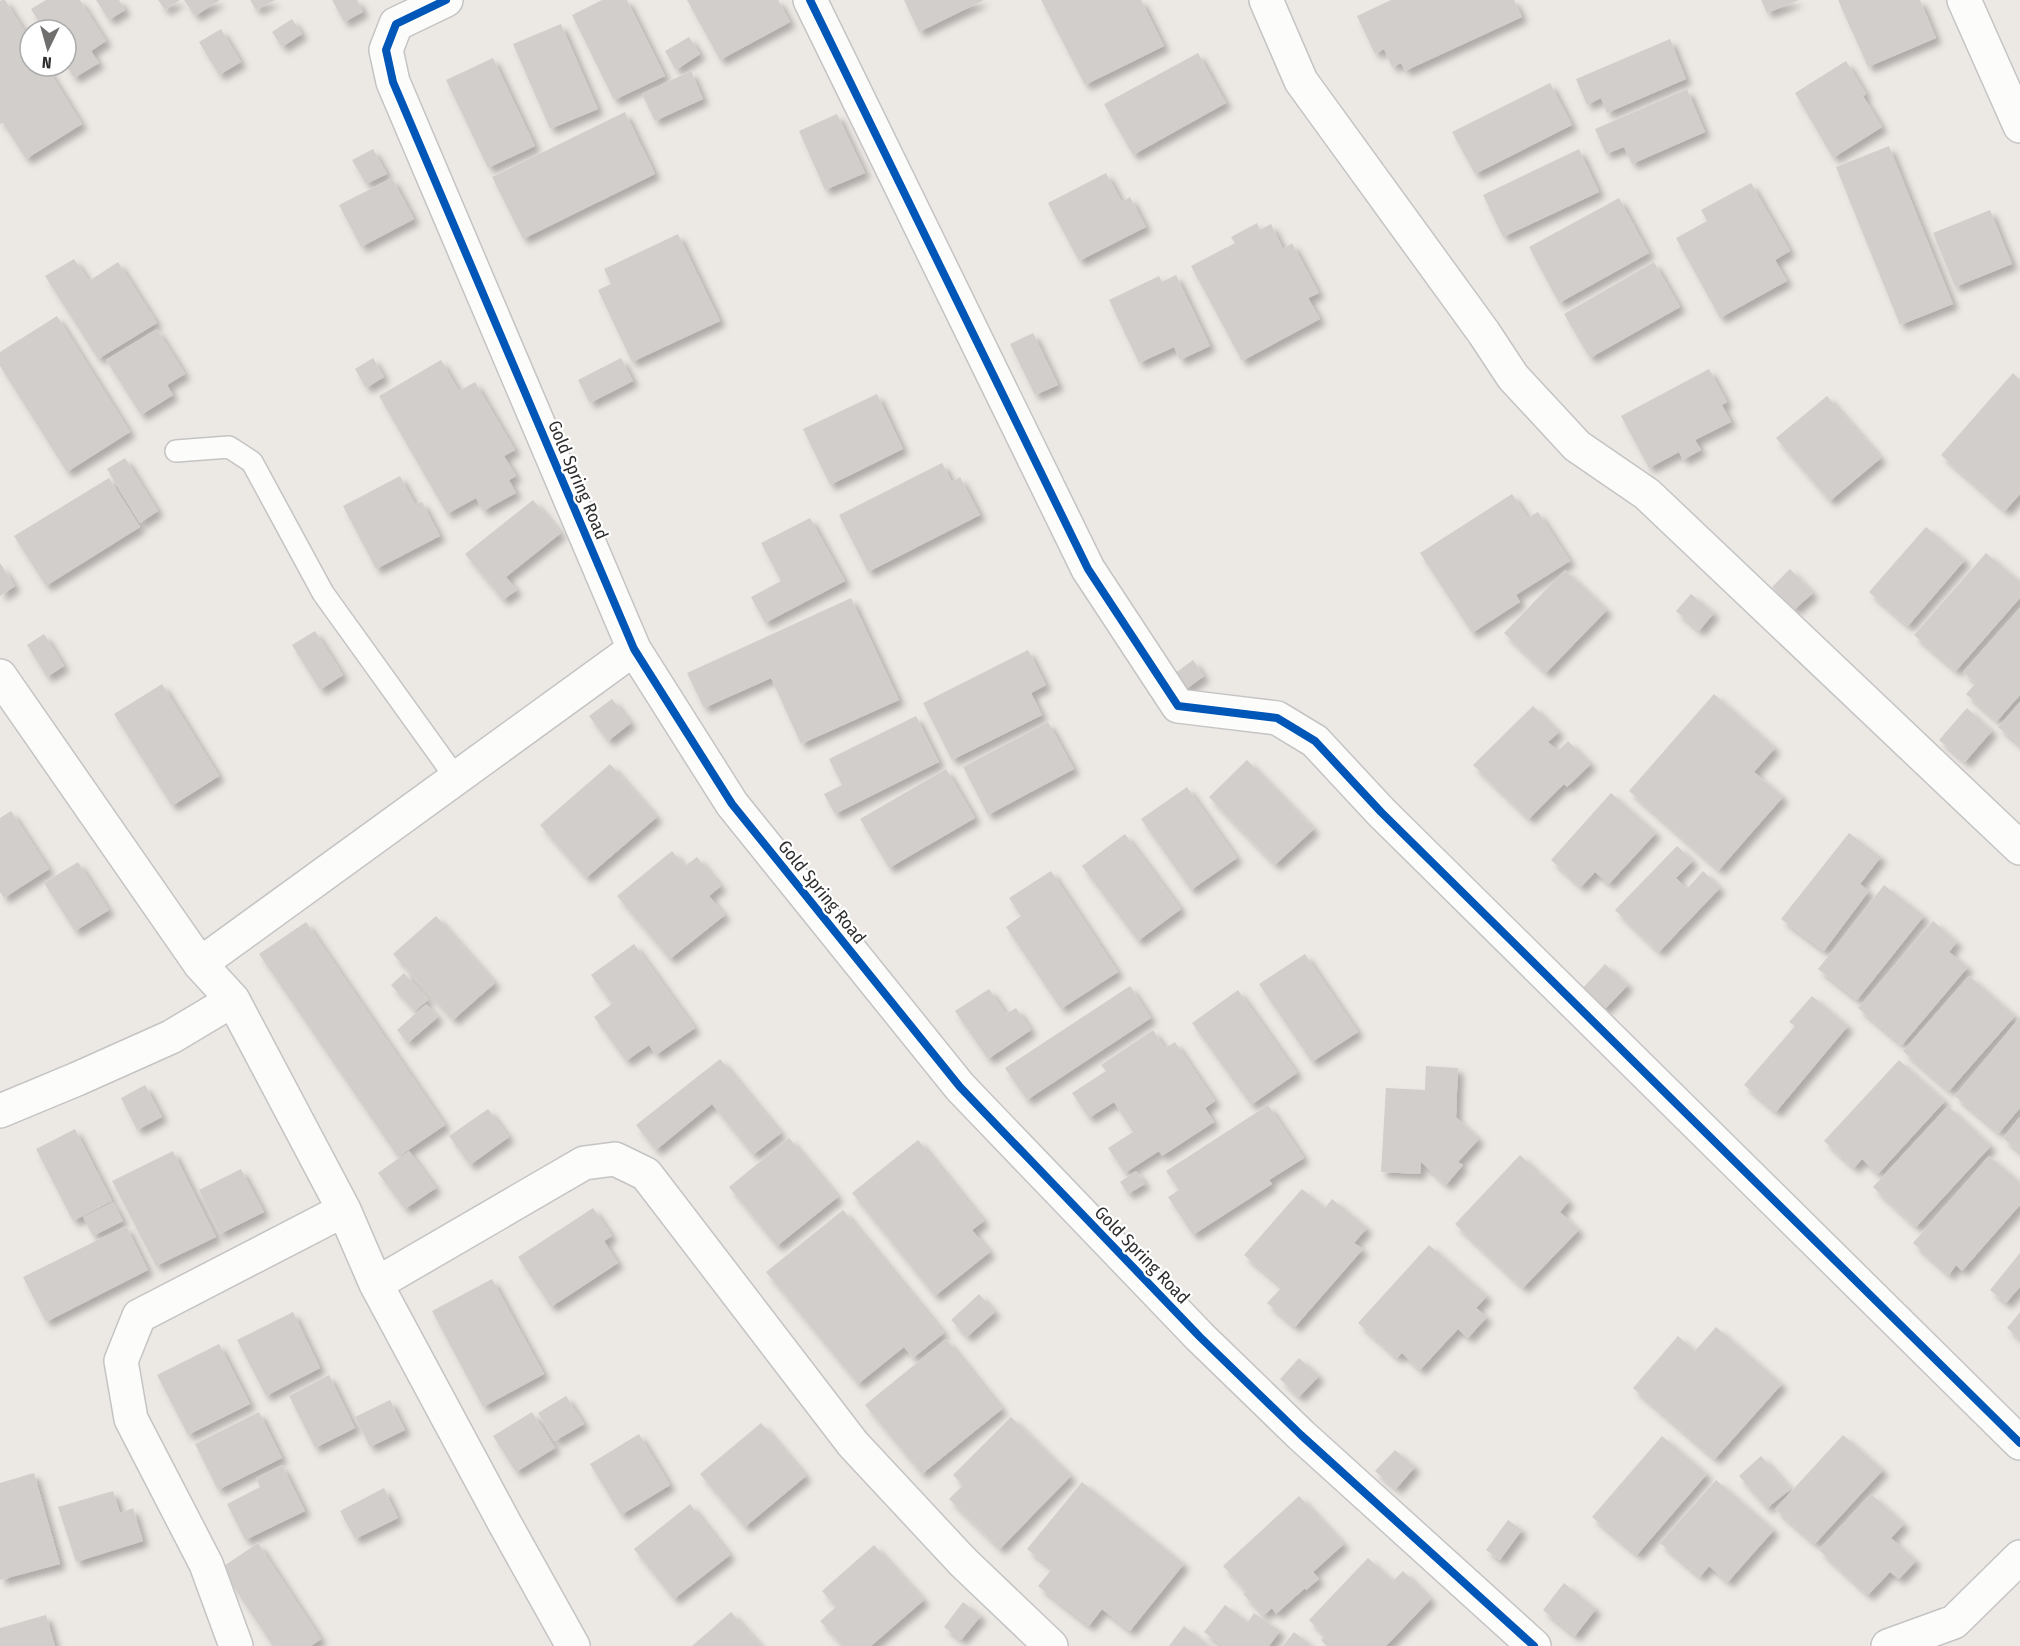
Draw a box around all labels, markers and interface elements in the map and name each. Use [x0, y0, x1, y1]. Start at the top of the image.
north arrow [18, 18, 78, 78]
text: N [41, 53, 52, 72]
street label: Gold Spring Road [543, 417, 613, 543]
street label: Gold Spring Road [773, 836, 871, 948]
street label: Gold Spring Road [1090, 1202, 1194, 1308]

